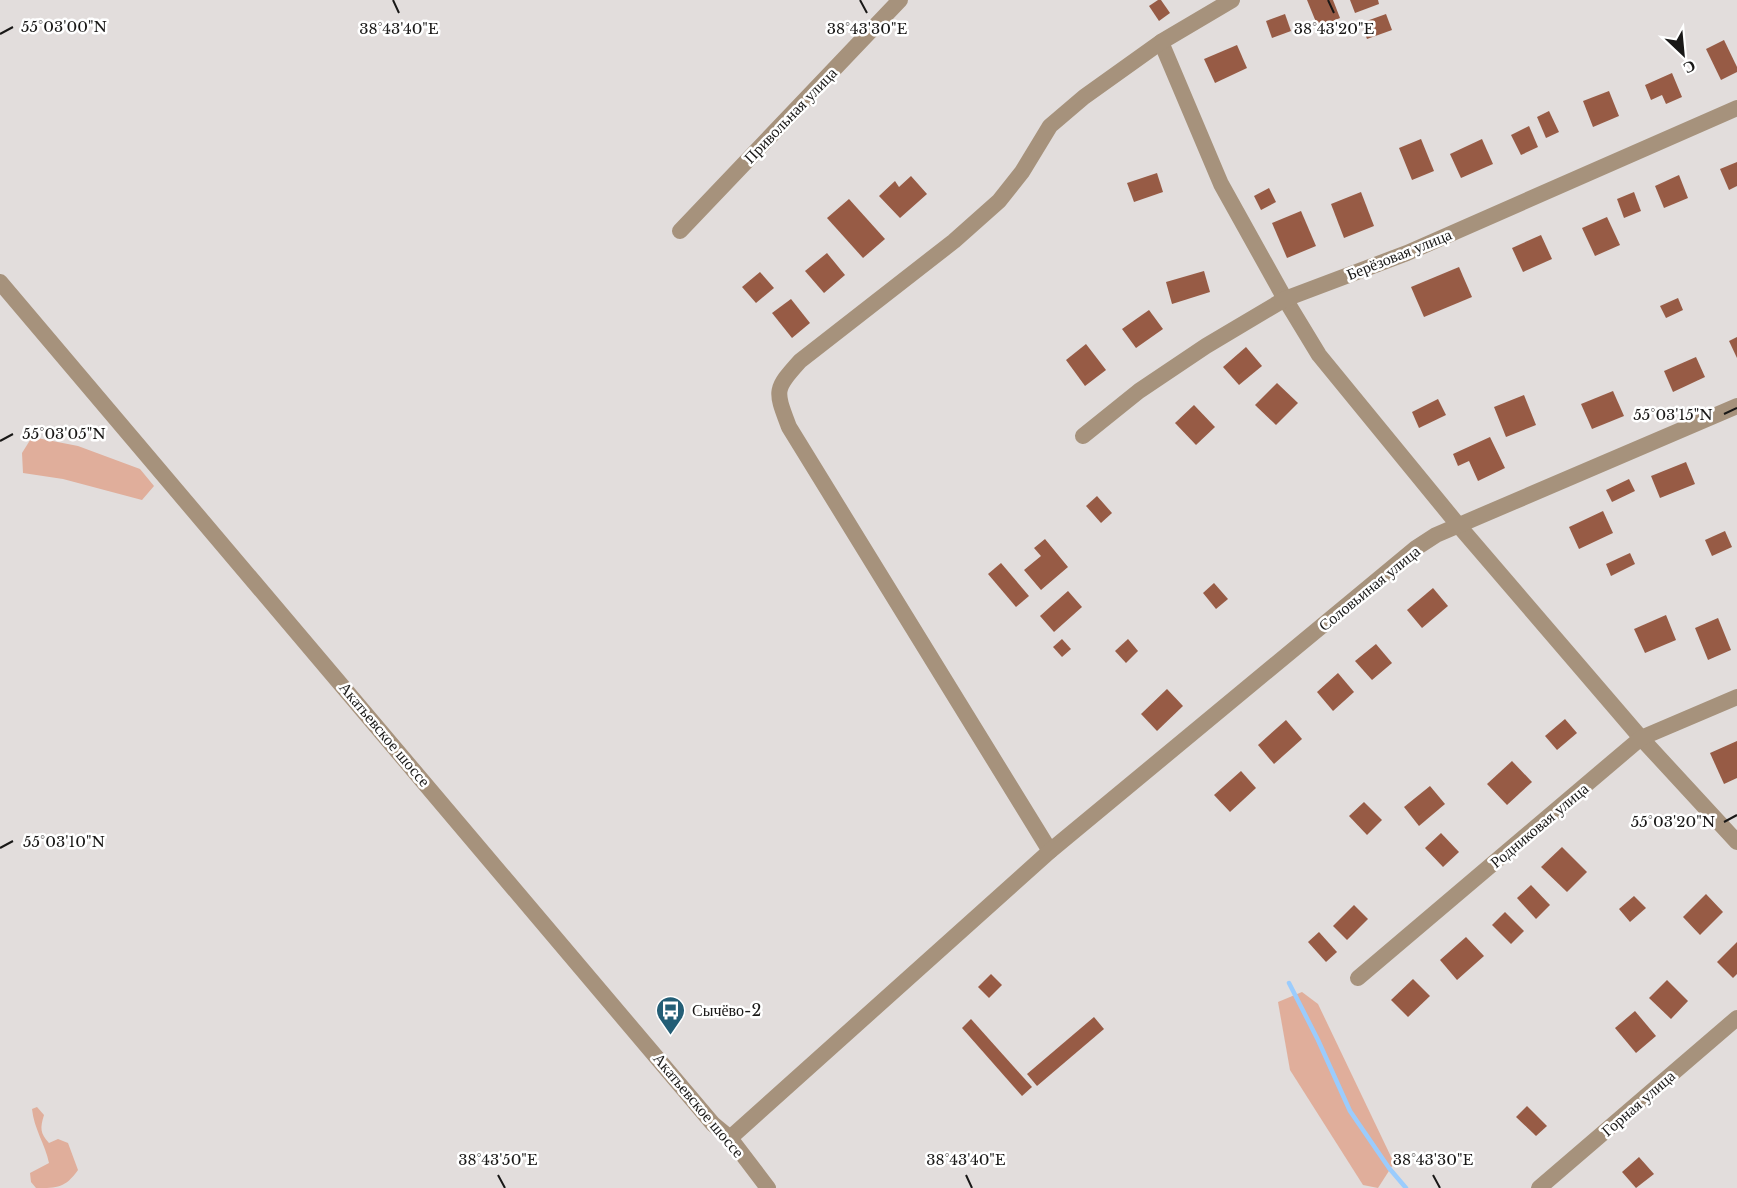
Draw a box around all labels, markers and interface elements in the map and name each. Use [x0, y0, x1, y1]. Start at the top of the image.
text: 55°03'00"N [21, 17, 107, 36]
text: 38°43'40"E [359, 19, 439, 38]
text: 38°43'30"E [827, 19, 907, 38]
text: 38°43'20"E [1294, 19, 1374, 38]
north arrow [1653, 24, 1713, 84]
text: С [1680, 56, 1699, 79]
street label: Привольная улица [739, 63, 841, 167]
street label: Берёзовая улица [1344, 224, 1454, 284]
text: 55°03'15"N [1633, 405, 1713, 424]
text: 55°03'05"N [22, 424, 106, 443]
street label: Соловьиная улица [1314, 541, 1424, 635]
street label: Акатьевское шоссе [335, 677, 435, 791]
street label: Родниковая улица [1486, 778, 1592, 872]
text: 55°03'20"N [1631, 812, 1715, 831]
text: 55°03'10"N [23, 832, 105, 851]
bus stop icon: Сычёво-2 [655, 994, 687, 1036]
place label: Сычёво-2 [692, 1000, 761, 1020]
street label: Акатьевское шоссе [649, 1048, 749, 1162]
street label: Горная улица [1597, 1066, 1679, 1140]
text: 38°43'50"E [458, 1150, 538, 1169]
text: 38°43'40"E [926, 1150, 1006, 1169]
text: 38°43'30"E [1393, 1150, 1473, 1169]

